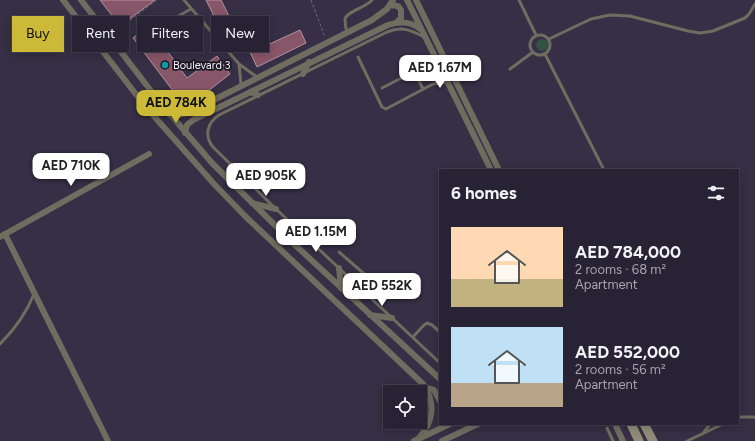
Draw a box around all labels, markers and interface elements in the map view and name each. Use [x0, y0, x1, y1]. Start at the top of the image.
chip: Buy [12, 16, 64, 52]
chip: Rent [72, 16, 129, 52]
chip: Filters [137, 16, 203, 52]
chip: New [211, 16, 269, 52]
pin: AED 1.67M [394, 55, 486, 89]
place label: Boulevard 3 [173, 59, 231, 72]
marker: Boulevard 3 [160, 60, 170, 70]
text: AED 1.67M [408, 60, 472, 75]
pin: AED 784K [135, 90, 217, 124]
text: AED 784K [145, 95, 207, 110]
pin: AED 710K [30, 153, 112, 187]
text: AED 710K [42, 158, 100, 173]
pin: AED 905K [225, 163, 307, 197]
text: AED 905K [235, 168, 297, 183]
icon: filters [705, 182, 727, 204]
text: 6 homes [451, 183, 517, 203]
pin: AED 1.15M [270, 219, 362, 253]
text: AED 1.15M [285, 224, 347, 239]
text: AED 784,000 [575, 242, 681, 262]
icon: home [483, 243, 531, 291]
text: 2 rooms · 68 m² [575, 262, 666, 277]
pin: AED 552K [341, 273, 423, 307]
text: Apartment [575, 277, 638, 292]
text: AED 552K [352, 278, 412, 293]
text: AED 552,000 [575, 342, 680, 362]
icon: home [483, 343, 531, 391]
text: 2 rooms · 56 m² [575, 362, 666, 377]
text: Apartment [575, 377, 638, 392]
map controls [383, 385, 427, 429]
button: locate [383, 385, 427, 429]

